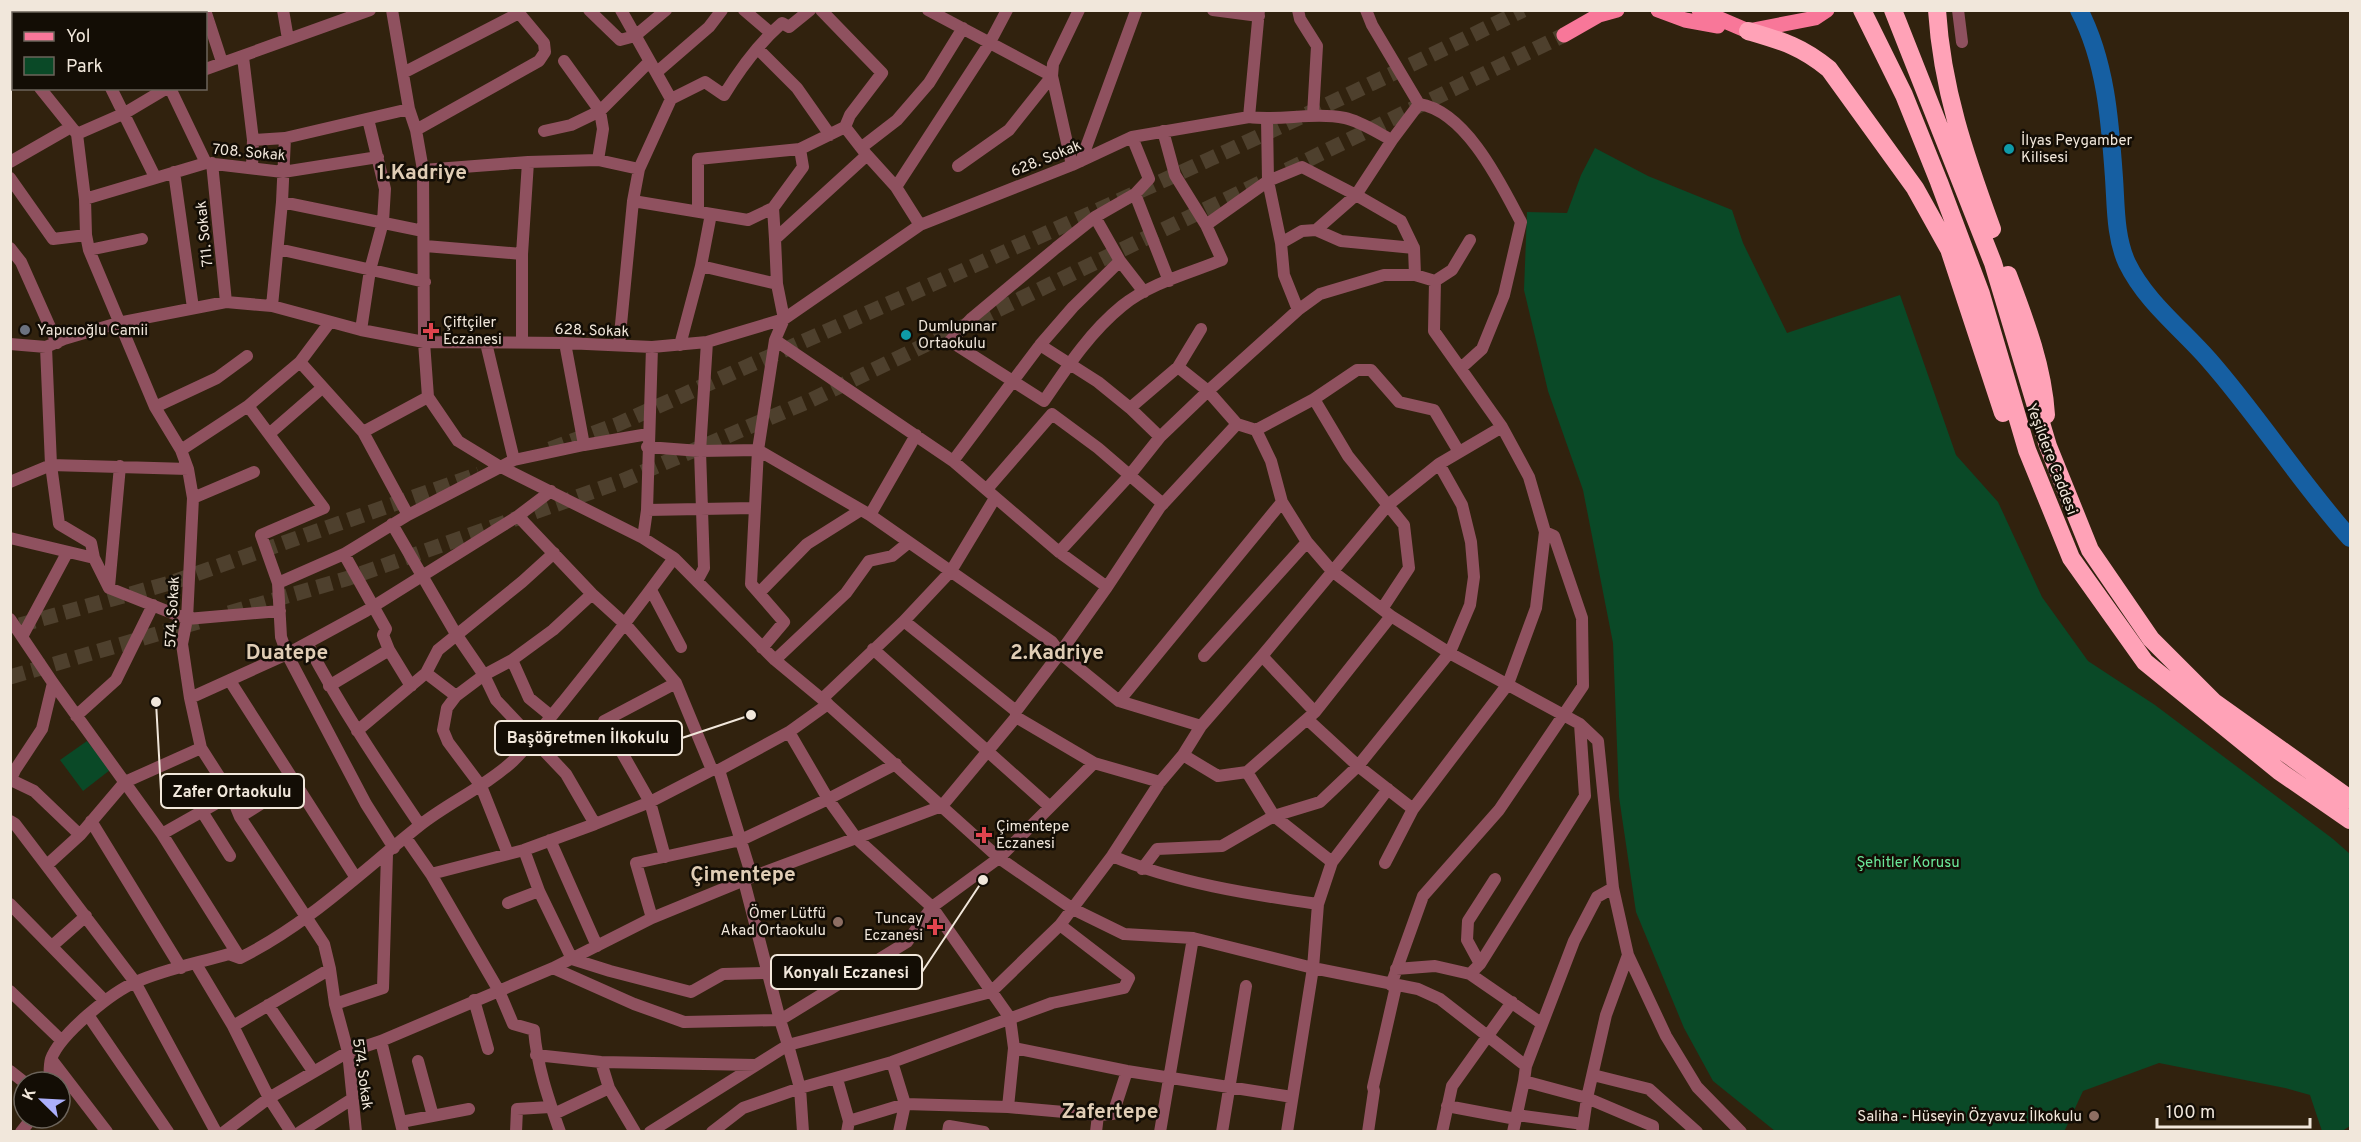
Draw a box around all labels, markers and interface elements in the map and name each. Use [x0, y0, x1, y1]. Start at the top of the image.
legend [12, 12, 207, 90]
text: Yol [66, 26, 91, 49]
text: Park [66, 56, 103, 79]
place label: İlyas Peygamber Kilisesi [2021, 131, 2133, 168]
street label: 628. Sokak [1008, 137, 1085, 182]
street label: 708. Sokak [211, 141, 286, 166]
marker: İlyas Peygamber Kilisesi [2002, 142, 2016, 156]
district label: 1.Kadriye [377, 160, 467, 187]
street label: 711. Sokak [193, 200, 218, 268]
place label: Çiftçiler Eczanesi [443, 314, 502, 350]
place label: Dumlupınar Ortaokulu [918, 318, 997, 354]
street label: 628. Sokak [554, 321, 630, 342]
place label: Yapıcıoğlu Camii [37, 322, 148, 341]
marker: Yapıcıoğlu Camii [18, 323, 32, 337]
marker: Çiftçiler Eczanesi [424, 324, 438, 338]
marker: Dumlupınar Ortaokulu [899, 328, 913, 342]
street label: Yeşildere Caddesi [2021, 401, 2081, 518]
street label: 574. Sokak [162, 575, 185, 649]
district label: Duatepe [246, 640, 328, 667]
district label: 2.Kadriye [1010, 640, 1104, 667]
callout: Başöğretmen İlkokulu [495, 721, 682, 755]
text: Başöğretmen İlkokulu [507, 727, 669, 749]
callout: Zafer Ortaokulu [161, 774, 304, 808]
text: Zafer Ortaokulu [172, 783, 292, 803]
place label: Çimentepe Eczanesi [996, 818, 1069, 854]
marker: Çimentepe Eczanesi [977, 828, 991, 842]
park label: Şehitler Korusu [1856, 854, 1960, 873]
district label: Çimentepe [690, 862, 796, 889]
place label: Ömer Lütfü Akad Ortaokulu [721, 904, 826, 941]
place label: Tuncay Eczanesi [864, 910, 923, 946]
marker: Ömer Lütfü Akad Ortaokulu [831, 915, 845, 929]
marker: Tuncay Eczanesi [928, 920, 942, 934]
callout: Konyalı Eczanesi [771, 955, 922, 989]
text: Konyalı Eczanesi [783, 964, 909, 984]
street label: 574. Sokak [347, 1037, 376, 1111]
north arrow [12, 1070, 72, 1130]
text: K [19, 1085, 42, 1104]
scale bar [2157, 1091, 2310, 1129]
district label: Zafertepe [1062, 1099, 1158, 1126]
text: 100 m [2166, 1102, 2215, 1125]
place label: Saliha - Hüseyin Özyavuz İlkokulu [1857, 1107, 2082, 1127]
marker: Saliha - Hüseyin Özyavuz İlkokulu [2087, 1109, 2101, 1123]

